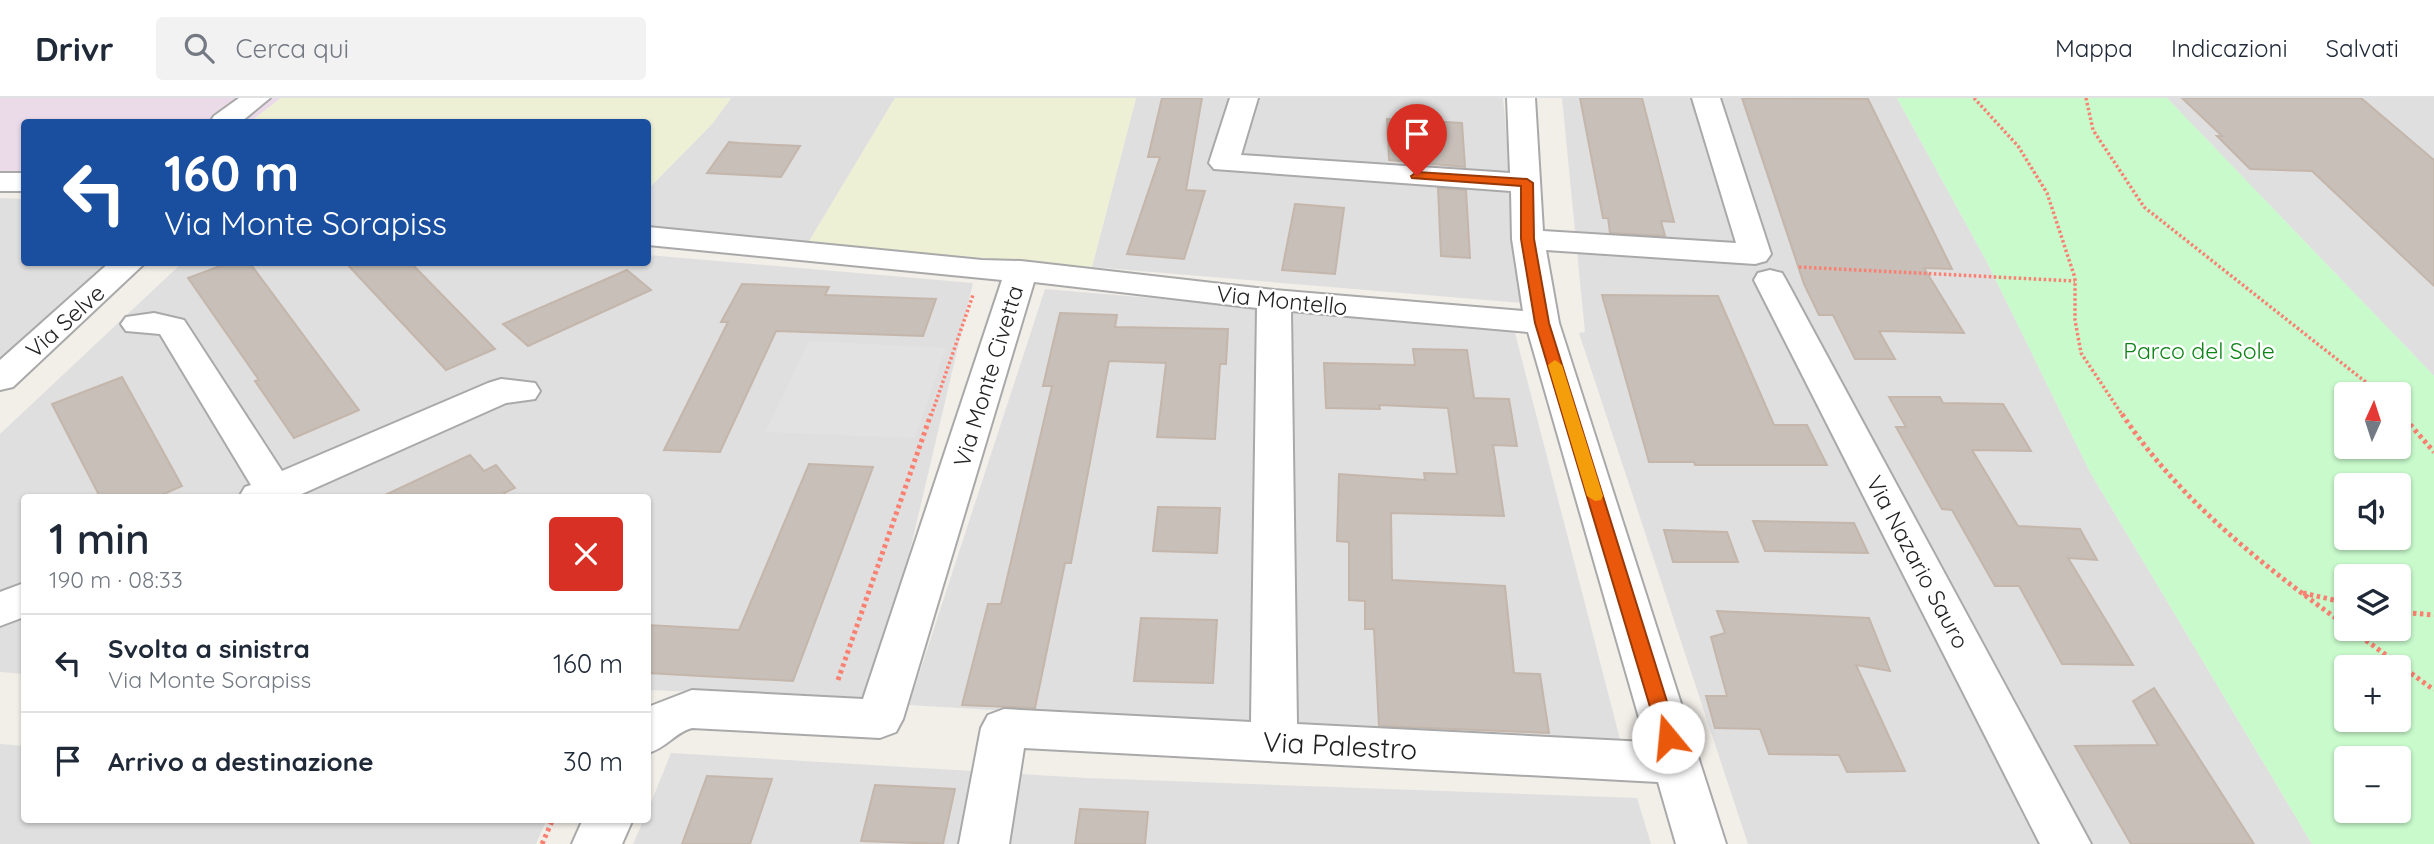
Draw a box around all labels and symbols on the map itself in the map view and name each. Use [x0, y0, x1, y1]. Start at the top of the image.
pin [1387, 104, 1447, 176]
street label: Via Selve [20, 278, 110, 364]
street label: Via Montello [1215, 279, 1349, 321]
street label: Via Monte Civetta [947, 282, 1029, 470]
park label: Parco del Sole [2123, 336, 2275, 365]
north arrow [2334, 382, 2412, 458]
street label: Via Nazario Sauro [1860, 470, 1976, 654]
position arrow [1631, 700, 1705, 774]
street label: Via Palestro [1262, 723, 1418, 767]

